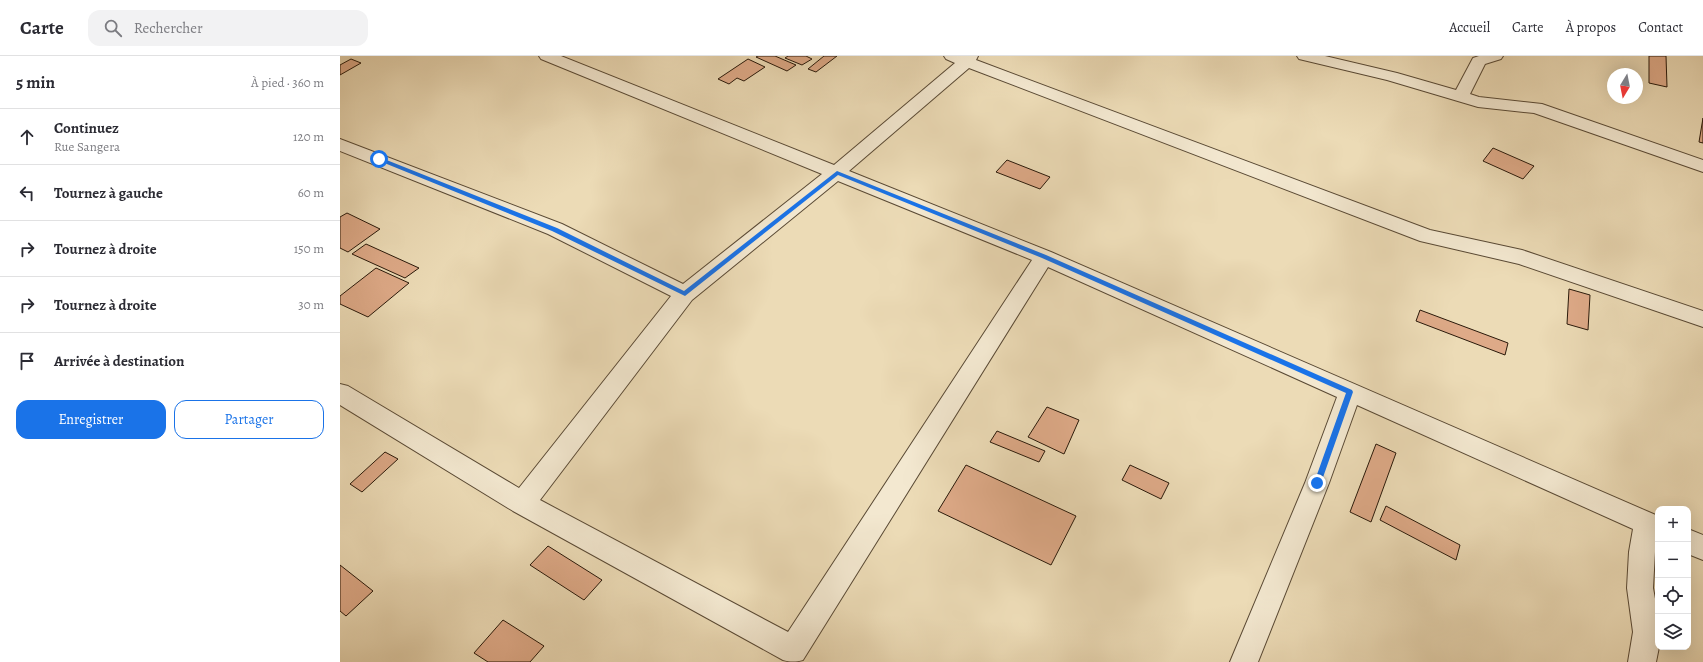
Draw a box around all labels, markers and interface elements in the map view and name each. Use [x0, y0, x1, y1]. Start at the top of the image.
search box [88, 10, 368, 46]
text: Carte [20, 15, 64, 41]
icon: search [102, 17, 124, 39]
text: Rechercher [134, 18, 203, 38]
text: Accueil [1449, 18, 1490, 37]
text: Carte [1512, 18, 1544, 37]
text: À propos [1566, 18, 1616, 37]
text: Contact [1638, 18, 1683, 37]
north arrow [1607, 68, 1643, 104]
text: 5 min [16, 71, 55, 94]
text: À pied · 360 m [251, 74, 324, 91]
text: Continuez [54, 118, 119, 138]
icon: ahead [16, 126, 38, 148]
text: 120 m [293, 128, 324, 145]
text: Rue Sangera [54, 138, 120, 155]
route start [370, 150, 388, 168]
icon: left [16, 182, 38, 204]
text: Tournez à gauche [54, 183, 163, 203]
text: 60 m [298, 184, 324, 201]
icon: right [16, 238, 38, 260]
text: Tournez à droite [54, 239, 157, 259]
text: 150 m [294, 240, 324, 257]
icon: right [16, 294, 38, 316]
text: Tournez à droite [54, 295, 157, 315]
text: 30 m [298, 296, 324, 313]
icon: arrive [16, 350, 38, 372]
text: Arrivée à destination [54, 351, 185, 371]
button: Enregistrer [16, 400, 166, 439]
button: Partager [174, 400, 324, 439]
route end [1308, 474, 1326, 492]
map controls [1655, 506, 1691, 650]
button: + [1655, 506, 1691, 542]
button: − [1655, 542, 1691, 578]
button: locate [1655, 578, 1691, 614]
button: layers [1655, 614, 1691, 650]

